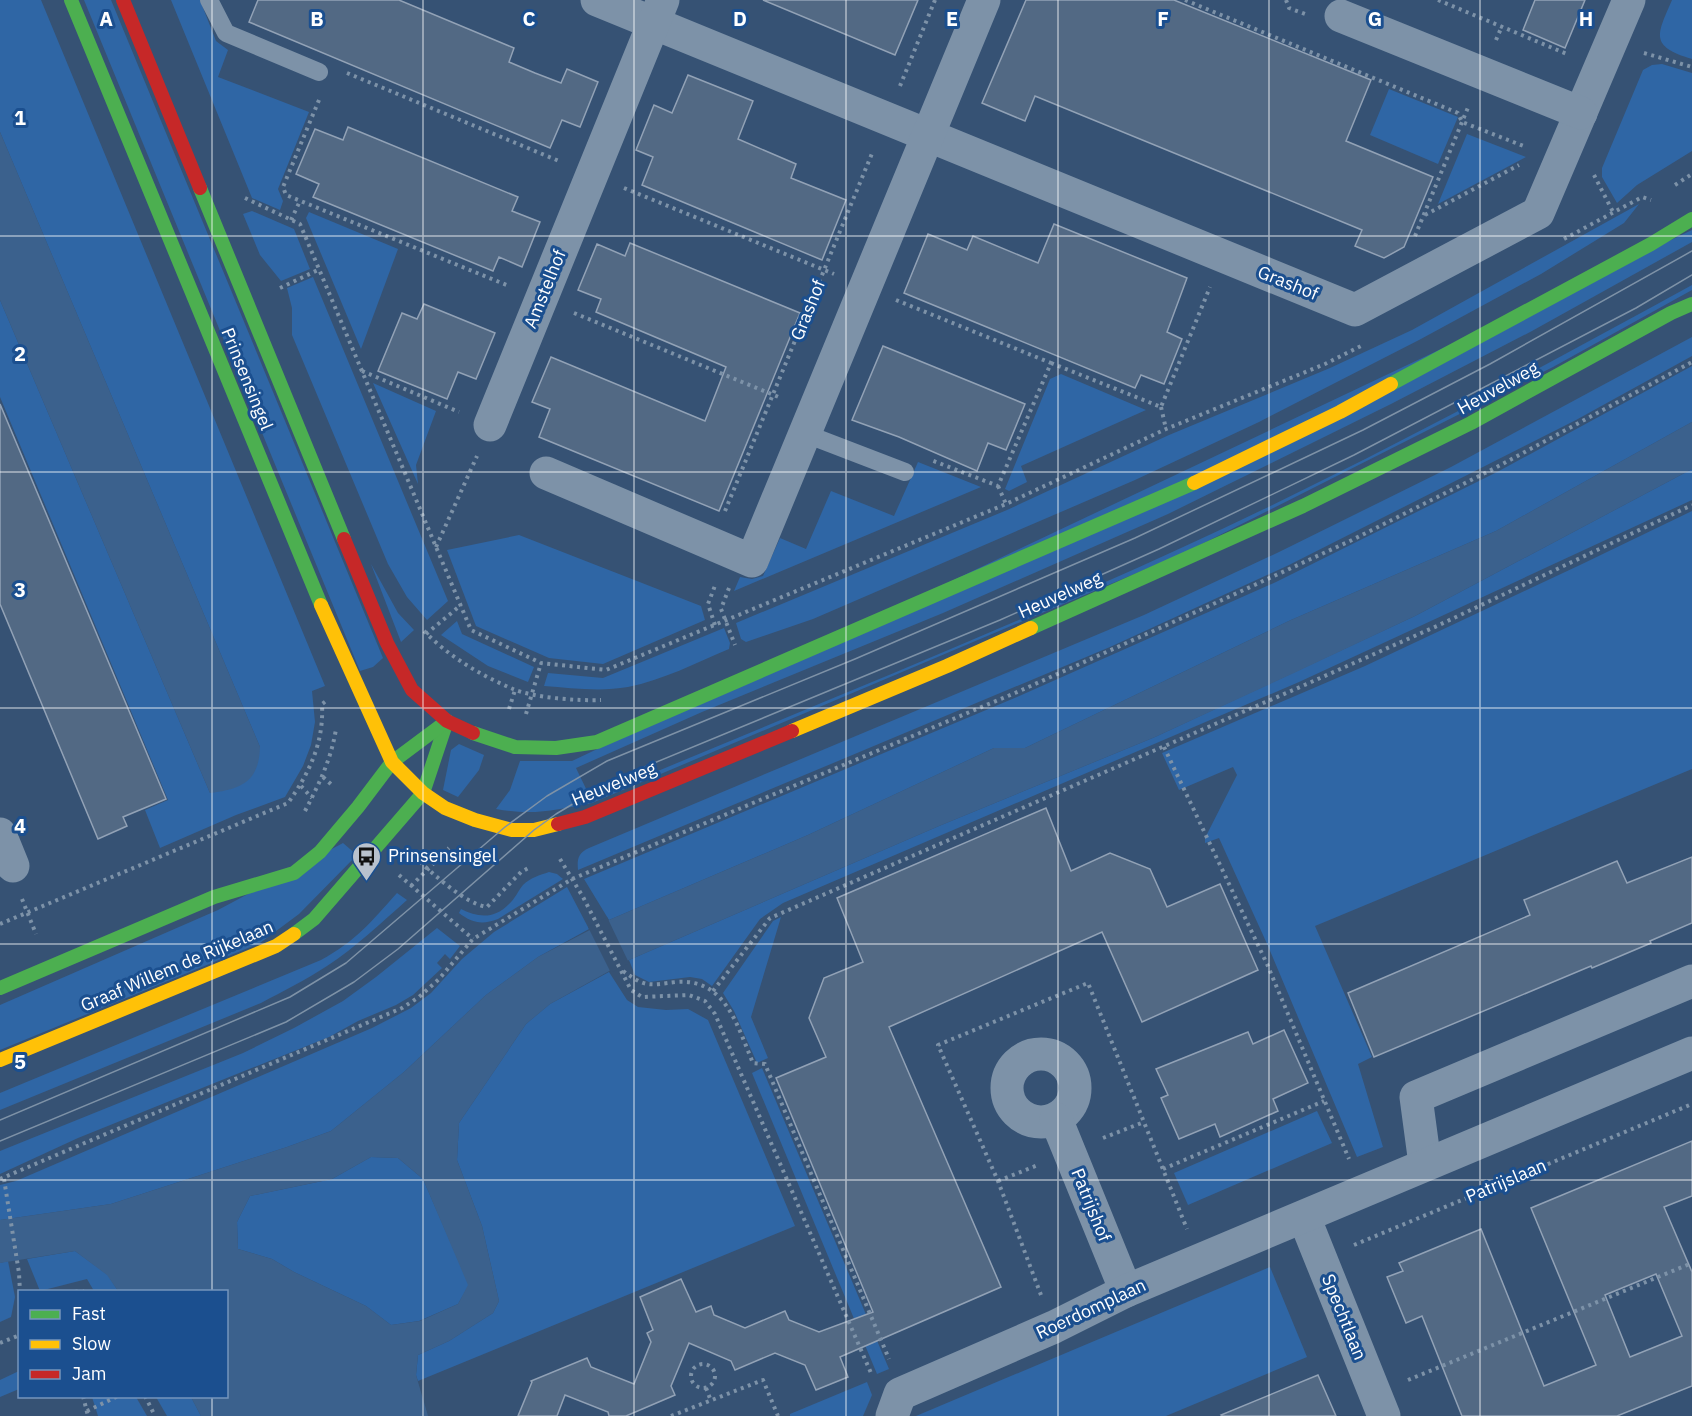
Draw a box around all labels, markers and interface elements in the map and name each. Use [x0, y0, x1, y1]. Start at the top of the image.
text: A [99, 5, 113, 32]
text: B [310, 5, 324, 32]
text: C [522, 5, 536, 32]
text: D [733, 5, 747, 32]
text: E [946, 5, 958, 32]
text: F [1157, 5, 1169, 32]
text: G [1368, 5, 1382, 32]
text: H [1579, 5, 1593, 32]
text: 1 [14, 104, 26, 131]
street label: Amstelhof [518, 246, 571, 332]
street label: Grashof [1254, 260, 1322, 305]
street label: Grashof [785, 276, 830, 344]
street label: Prinsensingel [216, 324, 279, 434]
text: 2 [14, 340, 26, 367]
street label: Heuvelweg [1453, 356, 1543, 419]
street label: Heuvelweg [1014, 566, 1106, 623]
text: 3 [14, 576, 26, 603]
street label: Heuvelweg [568, 756, 660, 811]
text: 4 [14, 812, 26, 839]
bus stop icon: Prinsensingel [351, 840, 383, 882]
place label: Prinsensingel [388, 844, 497, 867]
street label: Graaf Willem de Rijkelaan [77, 915, 277, 1017]
text: 5 [14, 1048, 26, 1075]
street label: Patrijslaan [1462, 1153, 1550, 1208]
street label: Patrijshof [1066, 1165, 1117, 1245]
street label: Spechtlaan [1317, 1270, 1372, 1363]
street label: Roerdomplaan [1032, 1273, 1149, 1344]
legend [18, 1290, 228, 1398]
text: Fast [72, 1302, 106, 1325]
text: Slow [72, 1332, 111, 1355]
text: Jam [72, 1362, 107, 1385]

